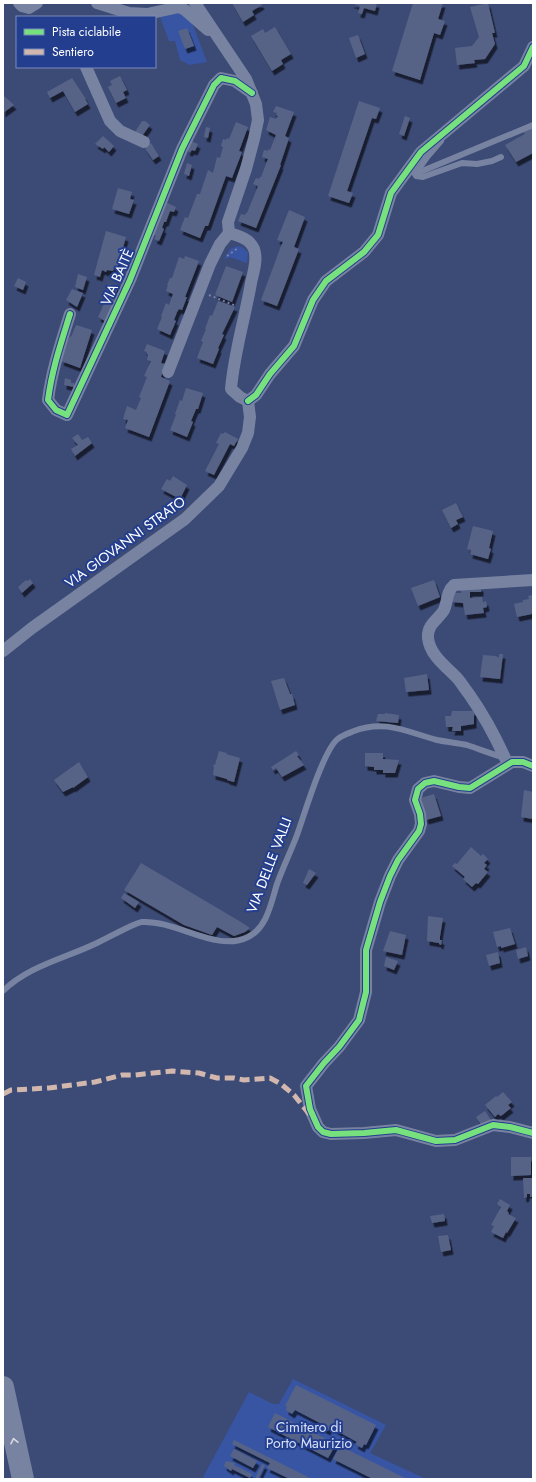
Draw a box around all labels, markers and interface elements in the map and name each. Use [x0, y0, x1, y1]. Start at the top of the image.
legend [16, 16, 156, 68]
text: Pista ciclabile [52, 23, 121, 41]
text: Sentiero [52, 43, 94, 61]
street label: VIA BAITÈ [96, 245, 138, 309]
street label: VIA GIOVANNI STRATO [61, 491, 189, 593]
street label: VIA DELLE VALLI [242, 814, 296, 916]
park label: Cimitero di Porto Maurizio [266, 1417, 353, 1453]
one-way arrow [10, 1438, 18, 1444]

